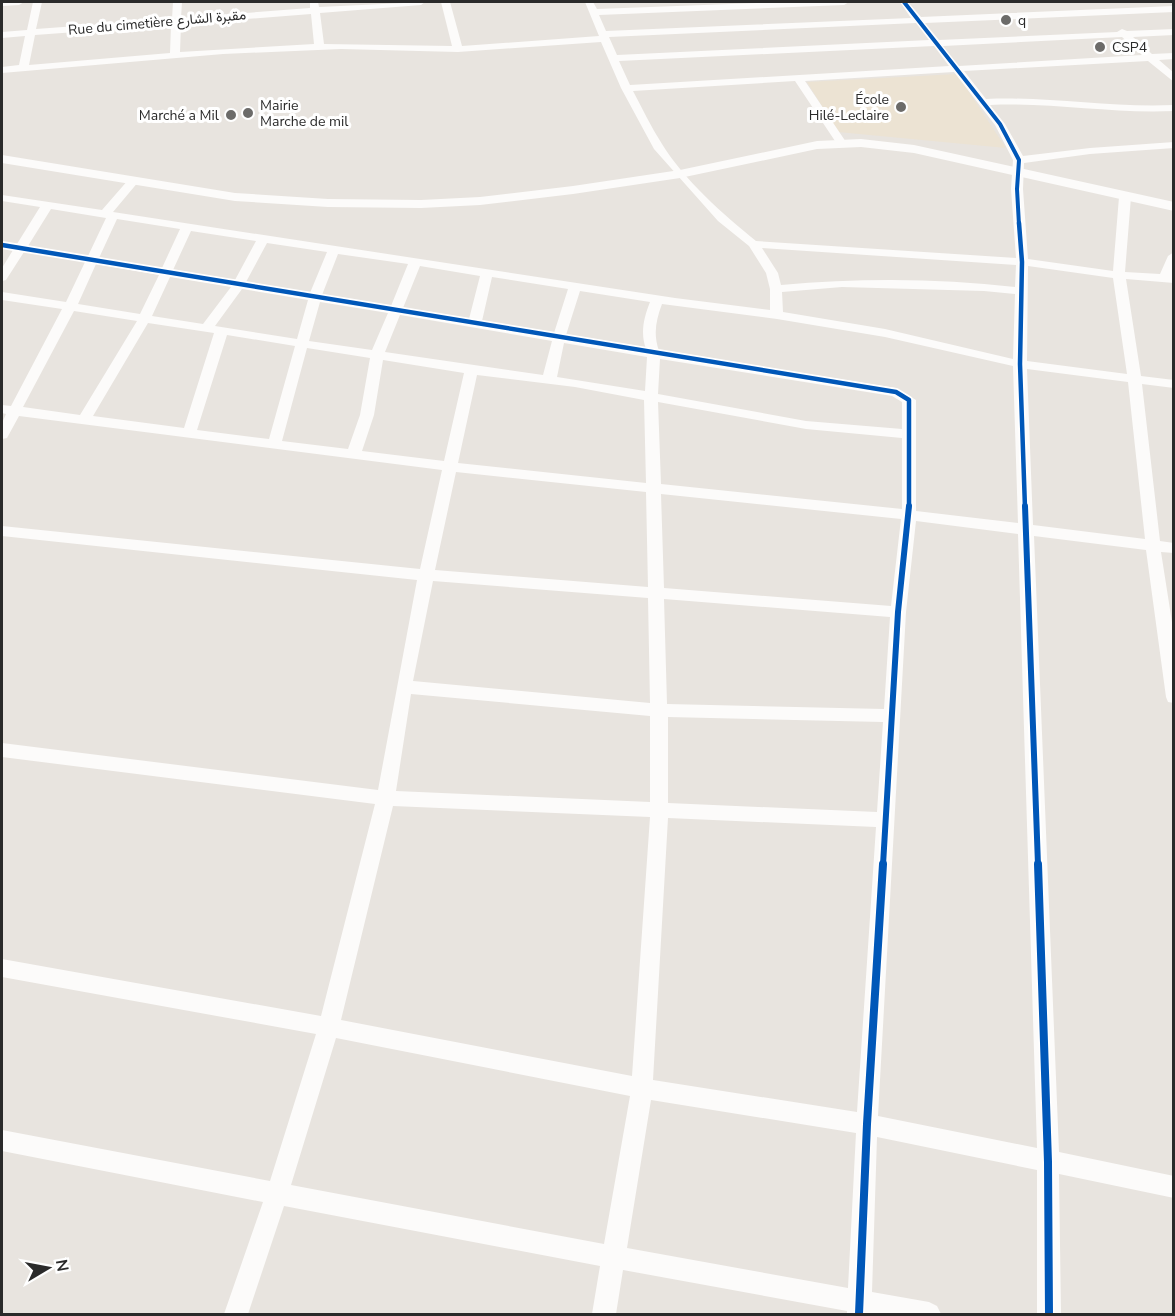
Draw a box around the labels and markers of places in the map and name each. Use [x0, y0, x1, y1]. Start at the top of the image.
place label: q [1018, 11, 1026, 30]
marker: q [999, 13, 1013, 27]
place label: CSP4 [1112, 38, 1147, 57]
marker: CSP4 [1093, 40, 1107, 54]
place label: École Hilé-Leclaire [809, 90, 889, 125]
place label: Mairie Marche de mil [260, 96, 349, 131]
marker: École Hilé-Leclaire [894, 100, 908, 114]
place label: Marché a Mil [139, 106, 220, 125]
marker: Mairie Marche de mil [241, 106, 255, 120]
marker: Marché a Mil [224, 108, 238, 122]

